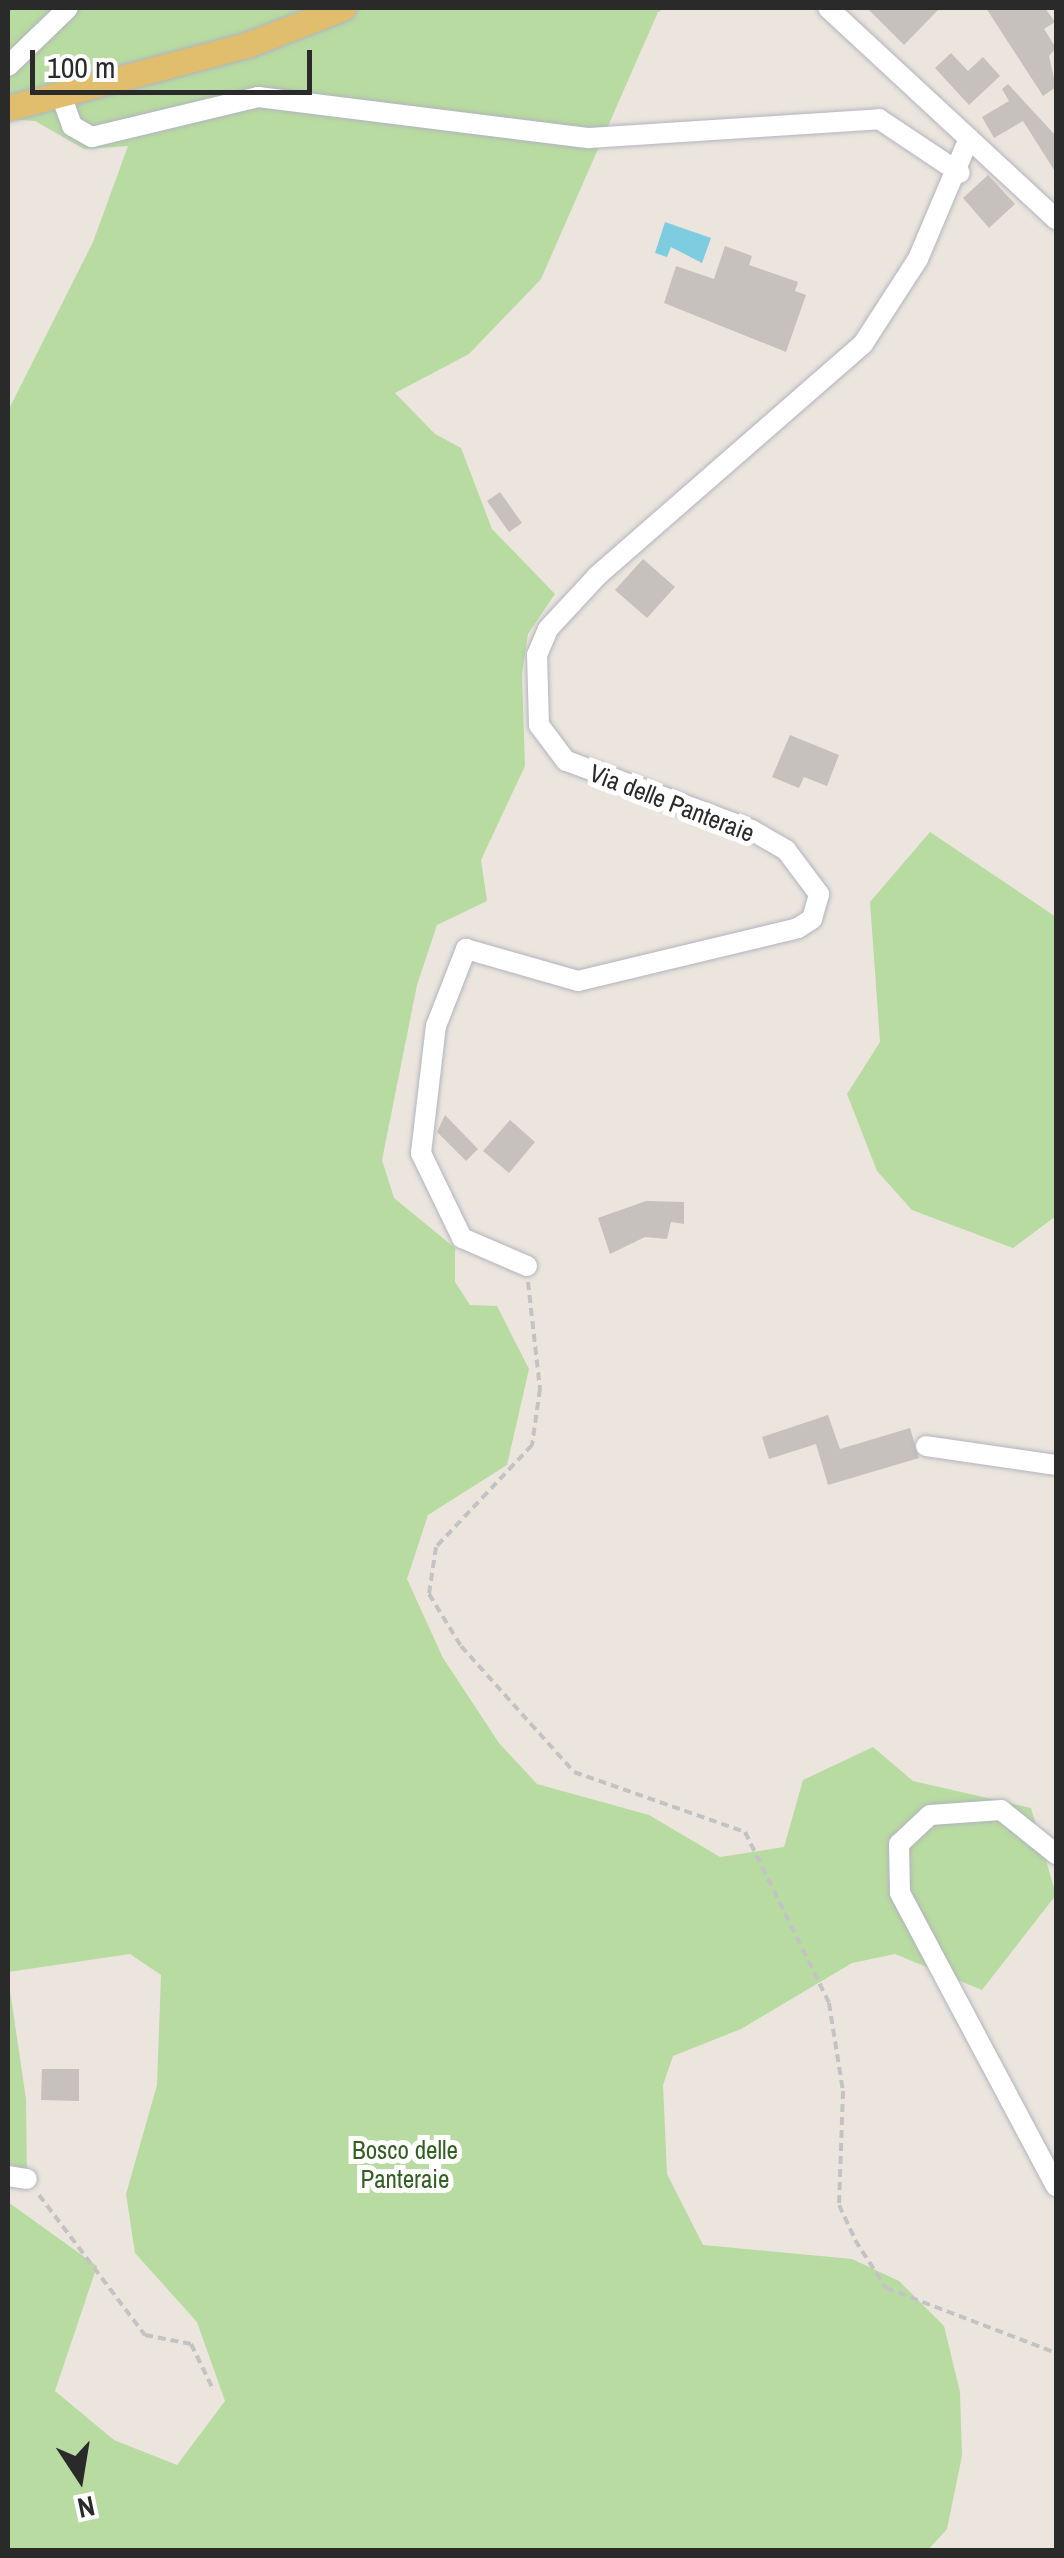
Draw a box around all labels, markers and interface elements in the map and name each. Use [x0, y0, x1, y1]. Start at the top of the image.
scale bar [35, 30, 318, 92]
text: 100 m [47, 47, 115, 87]
street label: Via delle Panteraie [585, 758, 759, 848]
park label: Bosco delle Panteraie [352, 2136, 458, 2195]
north arrow [30, 2428, 130, 2528]
text: N [74, 2487, 98, 2528]

